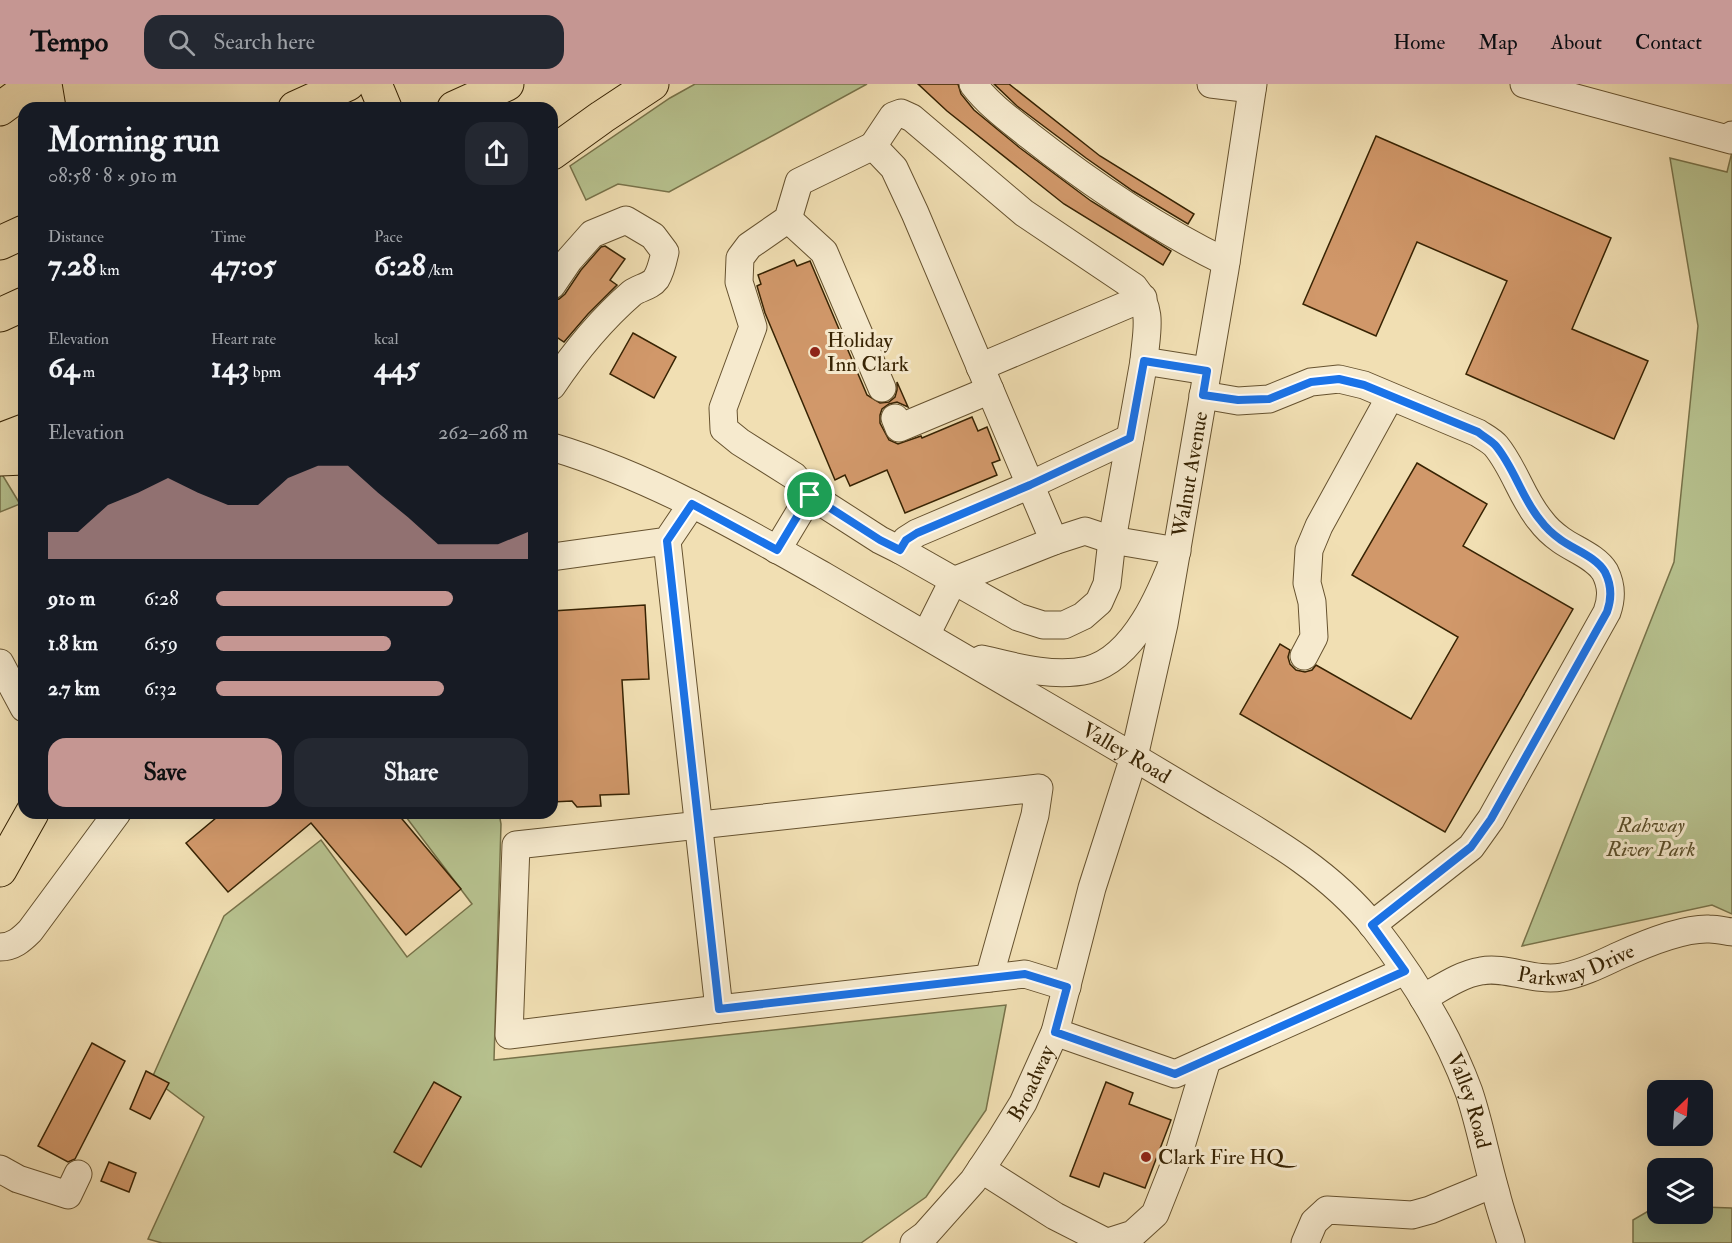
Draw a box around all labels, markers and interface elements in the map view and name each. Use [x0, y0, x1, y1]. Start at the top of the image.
search box [144, 15, 564, 69]
text: Tempo [30, 25, 108, 60]
icon: search [165, 26, 198, 59]
text: Search here [213, 28, 315, 56]
text: Home [1393, 29, 1445, 56]
text: Map [1478, 29, 1518, 56]
text: About [1551, 29, 1602, 56]
text: Contact [1635, 29, 1702, 56]
text: Morning run [48, 120, 220, 161]
button: share [465, 122, 528, 185]
text: 08:58 · 8 × 910 m [48, 163, 177, 188]
text: Distance [48, 227, 104, 247]
text: Time [211, 227, 246, 247]
text: Pace [374, 227, 403, 247]
text: 7.28 [48, 247, 96, 284]
text: 47:05 [211, 247, 276, 284]
text: 6:28 [374, 247, 426, 284]
text: km [96, 260, 120, 280]
text: /km [426, 260, 453, 280]
place label: Holiday Inn Clark [827, 327, 909, 378]
text: Elevation [48, 329, 109, 349]
text: Heart rate [211, 329, 276, 349]
text: kcal [374, 329, 399, 349]
marker: Holiday Inn Clark [808, 345, 822, 359]
text: 64 [48, 349, 79, 386]
text: 143 [211, 349, 249, 386]
text: 445 [374, 349, 420, 386]
text: m [79, 362, 95, 382]
text: bpm [249, 362, 281, 382]
street label: Walnut Avenue [1166, 409, 1214, 540]
text: Elevation [48, 420, 124, 445]
text: 262–268 m [438, 420, 528, 445]
pin [784, 469, 835, 520]
icon: arrive [793, 478, 826, 511]
text: 910 m [48, 586, 95, 611]
text: 6:28 [144, 586, 179, 611]
text: 1.8 km [48, 631, 98, 656]
text: 6:59 [144, 631, 178, 656]
text: 2.7 km [48, 676, 100, 701]
text: 6:32 [144, 676, 177, 701]
street label: Valley Road [1077, 717, 1176, 790]
button: Save [48, 738, 282, 807]
button: Share [294, 738, 528, 807]
park label: Rahway River Park [1606, 812, 1695, 863]
street label: Parkway Drive [1515, 937, 1639, 992]
street label: Broadway [1002, 1040, 1062, 1127]
street label: Valley Road [1441, 1049, 1497, 1152]
north arrow [1647, 1080, 1713, 1146]
map controls [1647, 1080, 1713, 1224]
place label: Clark Fire HQ [1158, 1144, 1297, 1171]
marker: Clark Fire HQ [1139, 1150, 1153, 1164]
button: layers [1647, 1158, 1713, 1224]

